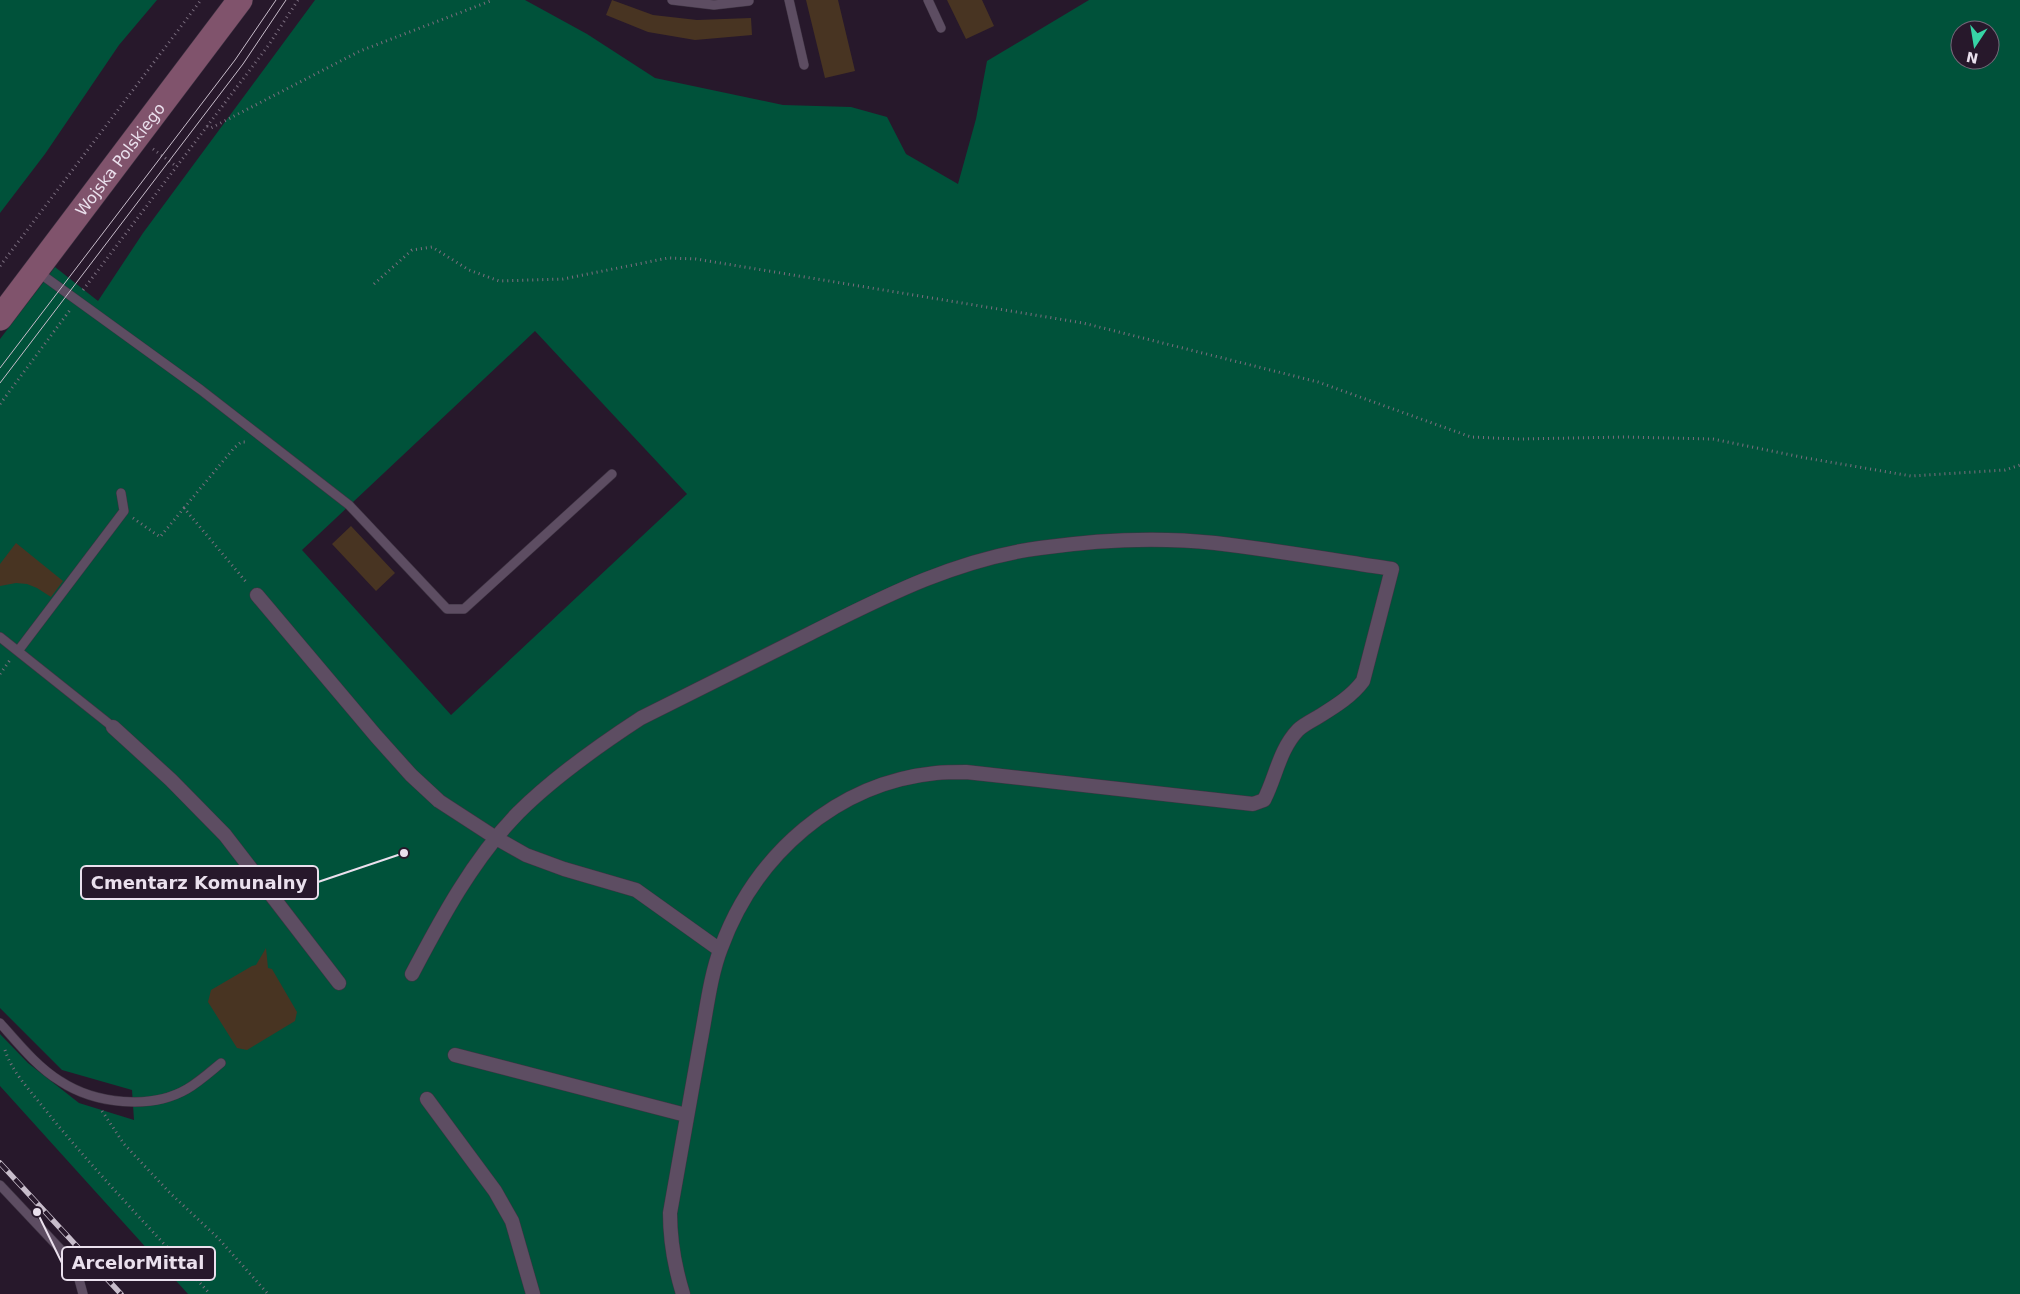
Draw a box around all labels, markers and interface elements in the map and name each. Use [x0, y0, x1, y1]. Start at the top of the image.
north arrow [1950, 20, 2000, 70]
text: N [1965, 49, 1980, 67]
street label: Wojska Polskiego [71, 99, 169, 219]
callout: Cmentarz Komunalny [81, 866, 318, 899]
text: Cmentarz Komunalny [91, 872, 308, 893]
callout: ArcelorMittal [62, 1247, 215, 1280]
text: ArcelorMittal [72, 1252, 204, 1273]

